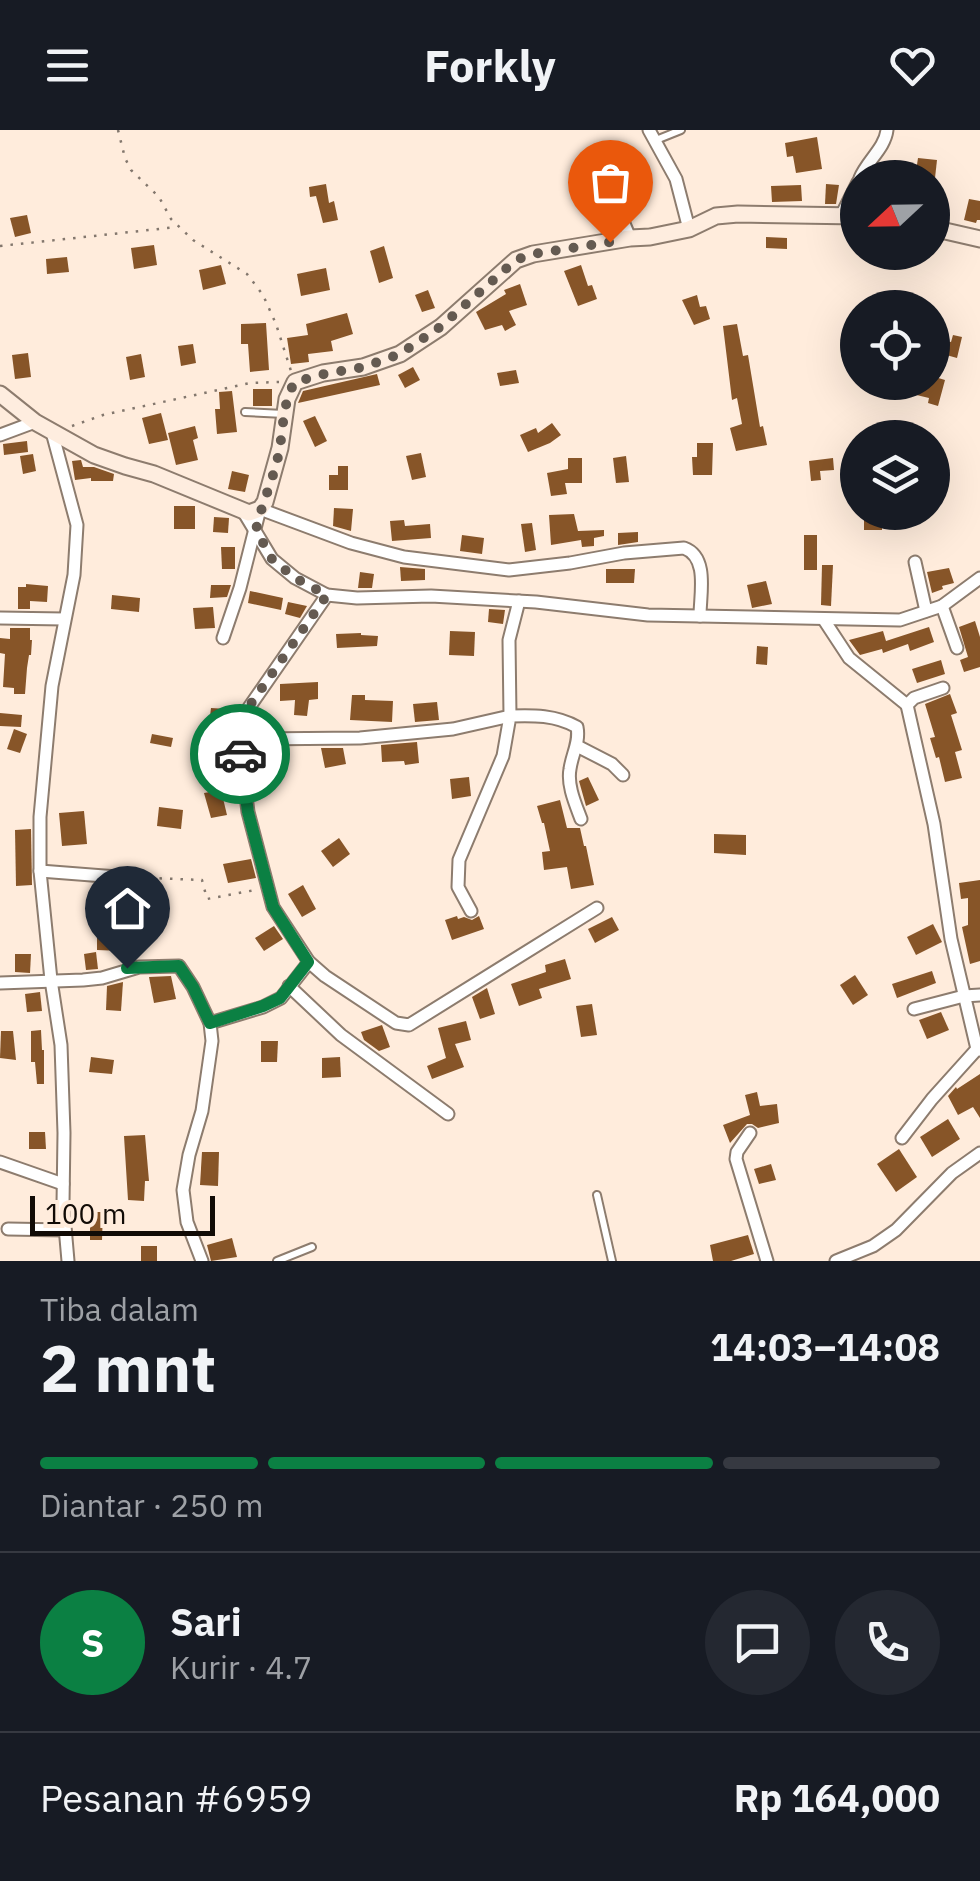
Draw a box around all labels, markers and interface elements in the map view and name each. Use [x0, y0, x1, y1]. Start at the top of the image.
text: Forkly [424, 36, 556, 94]
icon: menu [40, 38, 95, 93]
icon: heart [885, 38, 940, 93]
pin [568, 140, 653, 243]
icon: bag [583, 155, 638, 210]
north arrow [840, 160, 950, 270]
map controls [840, 160, 950, 530]
button: locate [840, 290, 950, 400]
button: layers [840, 420, 950, 530]
courier [190, 704, 290, 804]
icon: car [213, 727, 268, 782]
pin [85, 866, 170, 969]
icon: home [100, 881, 155, 936]
scale bar [30, 1191, 215, 1236]
text: 100 m [45, 1195, 126, 1232]
text: Tiba dalam [40, 1288, 199, 1330]
text: 14:03–14:08 [710, 1322, 940, 1371]
text: 2 mnt [40, 1325, 216, 1410]
text: Diantar · 250 m [40, 1484, 263, 1526]
button: chat [705, 1590, 810, 1695]
button: phone [835, 1590, 940, 1695]
text: Sari [170, 1597, 242, 1646]
text: S [81, 1618, 104, 1667]
text: Kurir · 4.7 [170, 1646, 312, 1688]
text: Pesanan #6959 [40, 1773, 313, 1822]
text: Rp 164,000 [734, 1773, 940, 1822]

